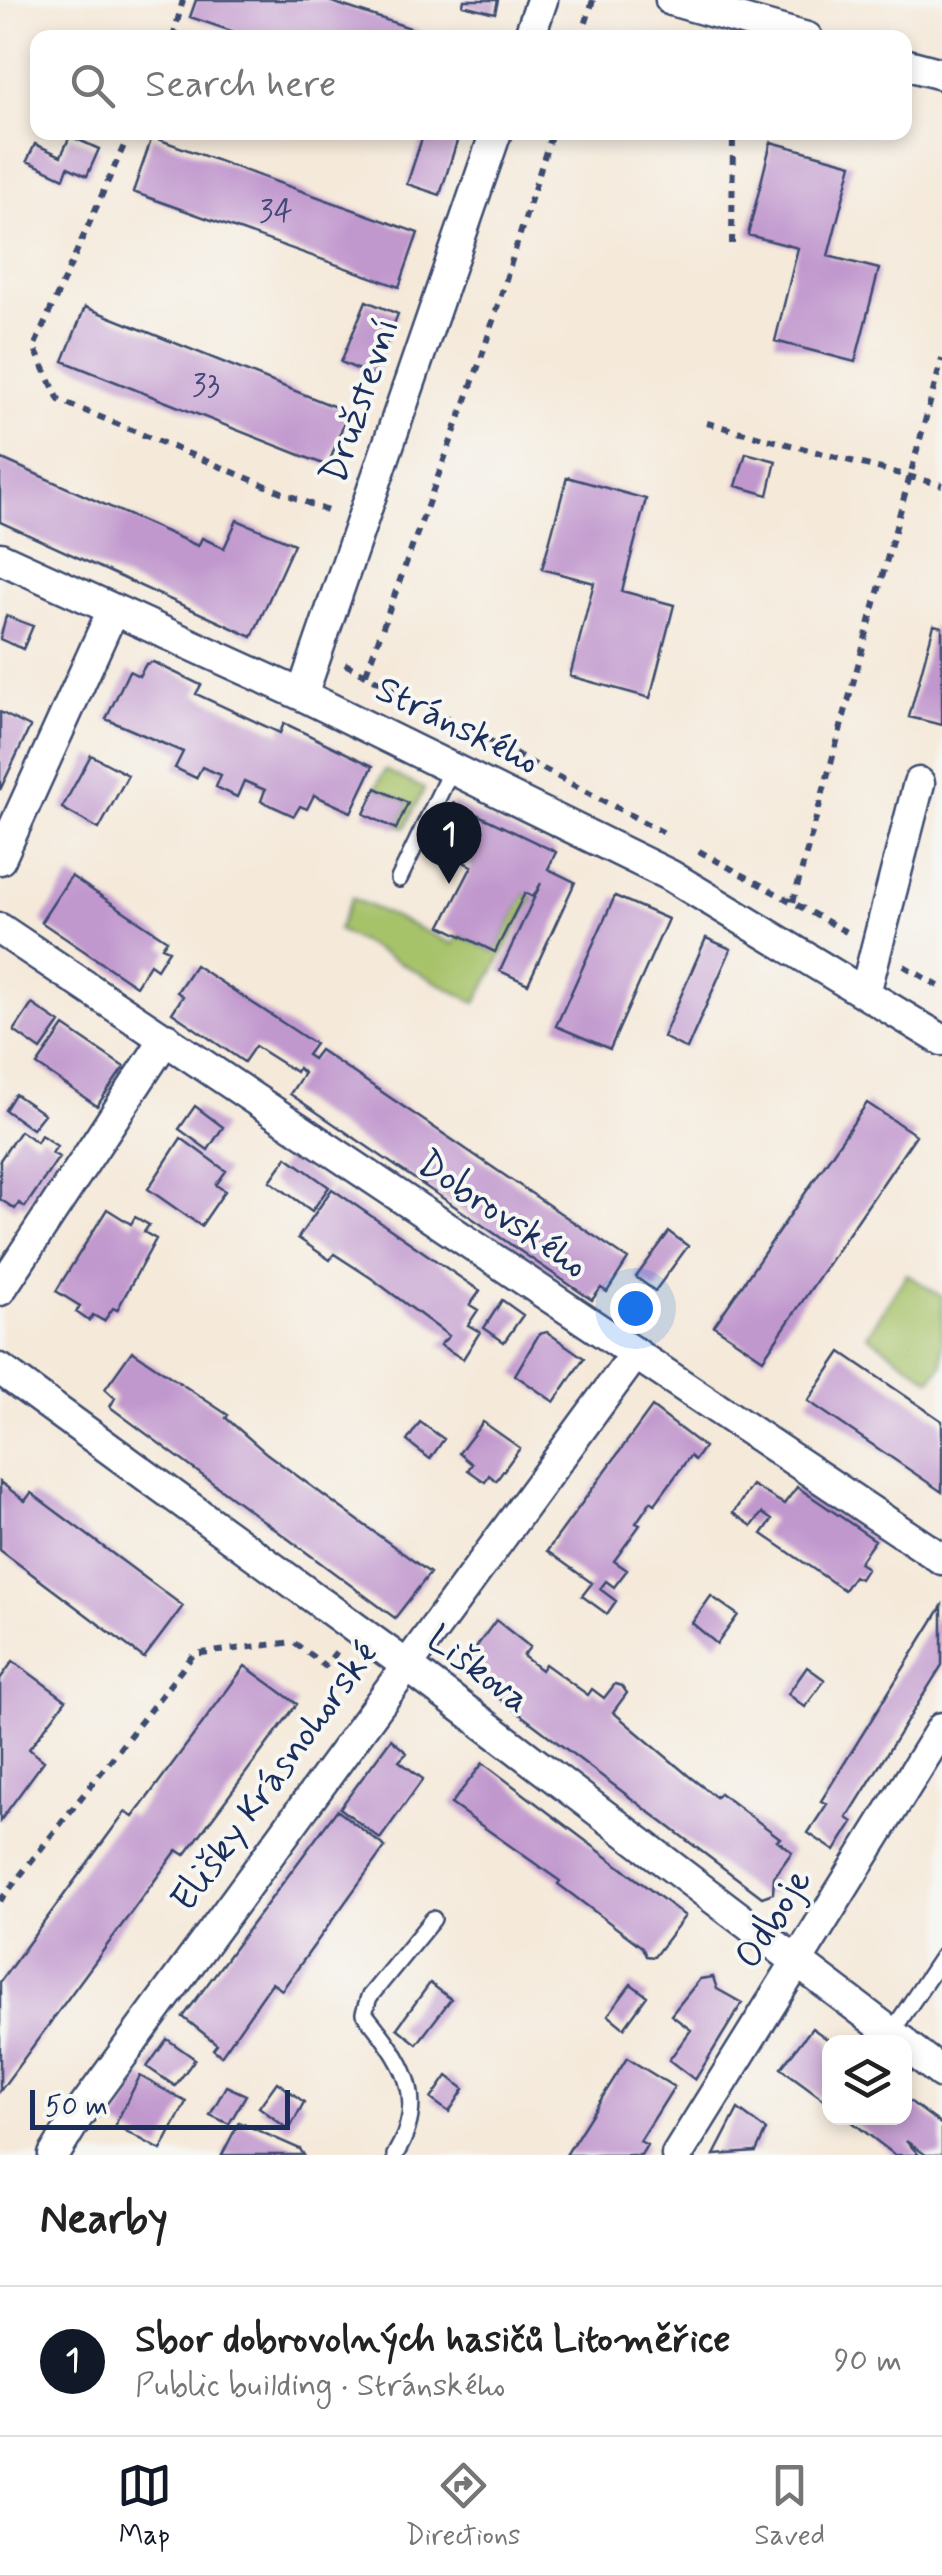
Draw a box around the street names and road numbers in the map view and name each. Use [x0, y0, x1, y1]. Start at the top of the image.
street label: Družstevní [310, 312, 412, 490]
street label: Stránského [367, 665, 547, 787]
street label: Dobrovského [407, 1140, 597, 1290]
street label: Liškova [416, 1615, 540, 1725]
street label: Elišky Krásnohorské [160, 1632, 390, 1922]
street label: Odboje [724, 1860, 824, 1978]

